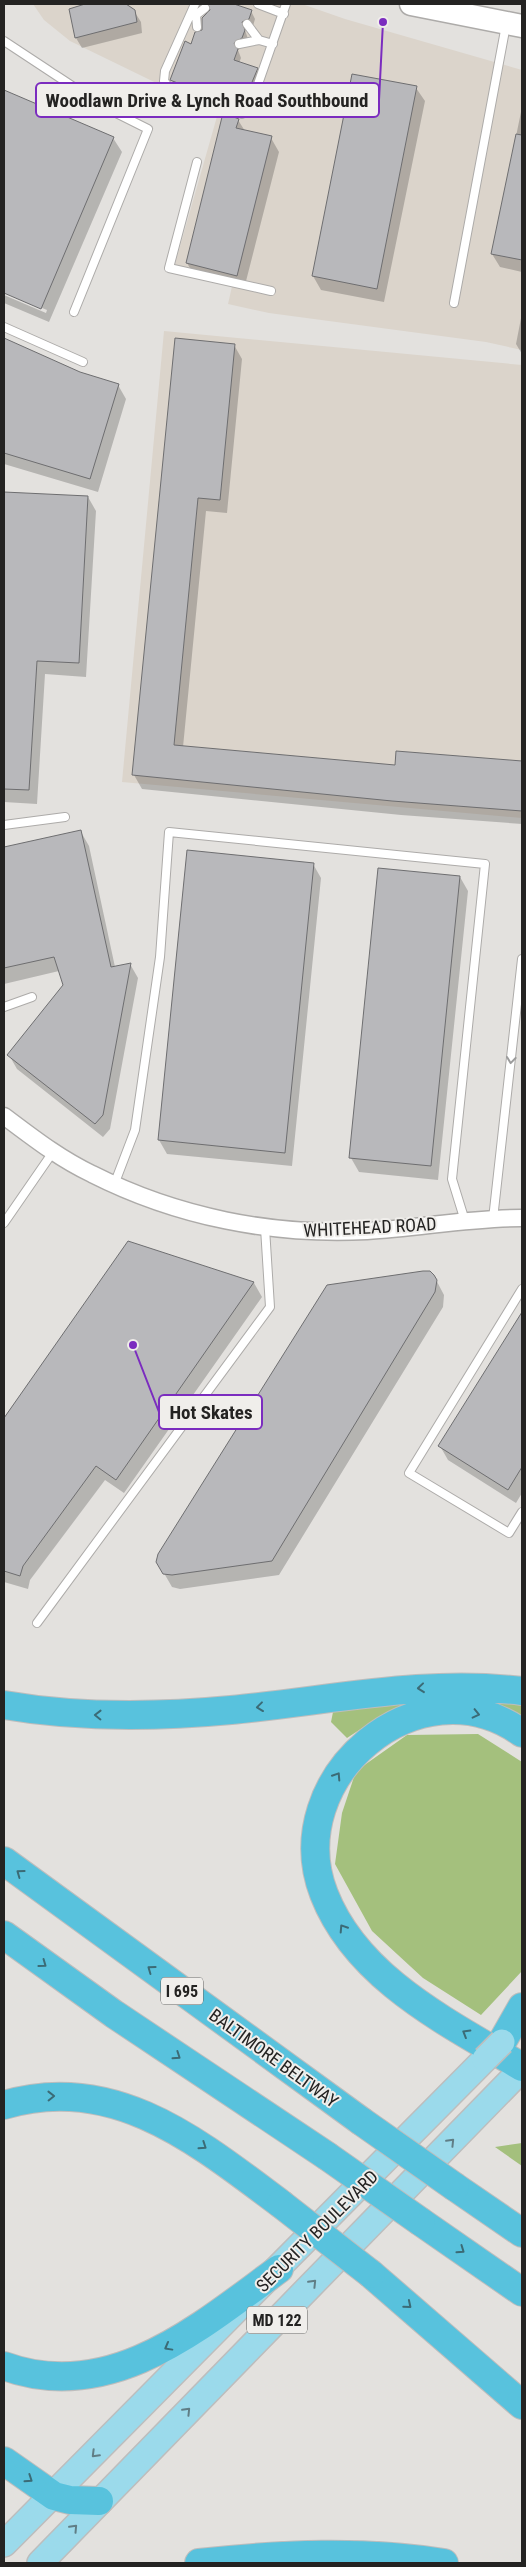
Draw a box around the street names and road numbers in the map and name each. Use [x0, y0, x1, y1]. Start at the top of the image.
street label: WHITEHEAD ROAD [303, 1213, 437, 1241]
road number: I 695 [161, 1978, 203, 2004]
street label: BALTIMORE BELTWAY [206, 2004, 343, 2112]
street label: SECURITY BOULEVARD [252, 2166, 382, 2296]
road number: MD 122 [247, 2306, 307, 2334]

